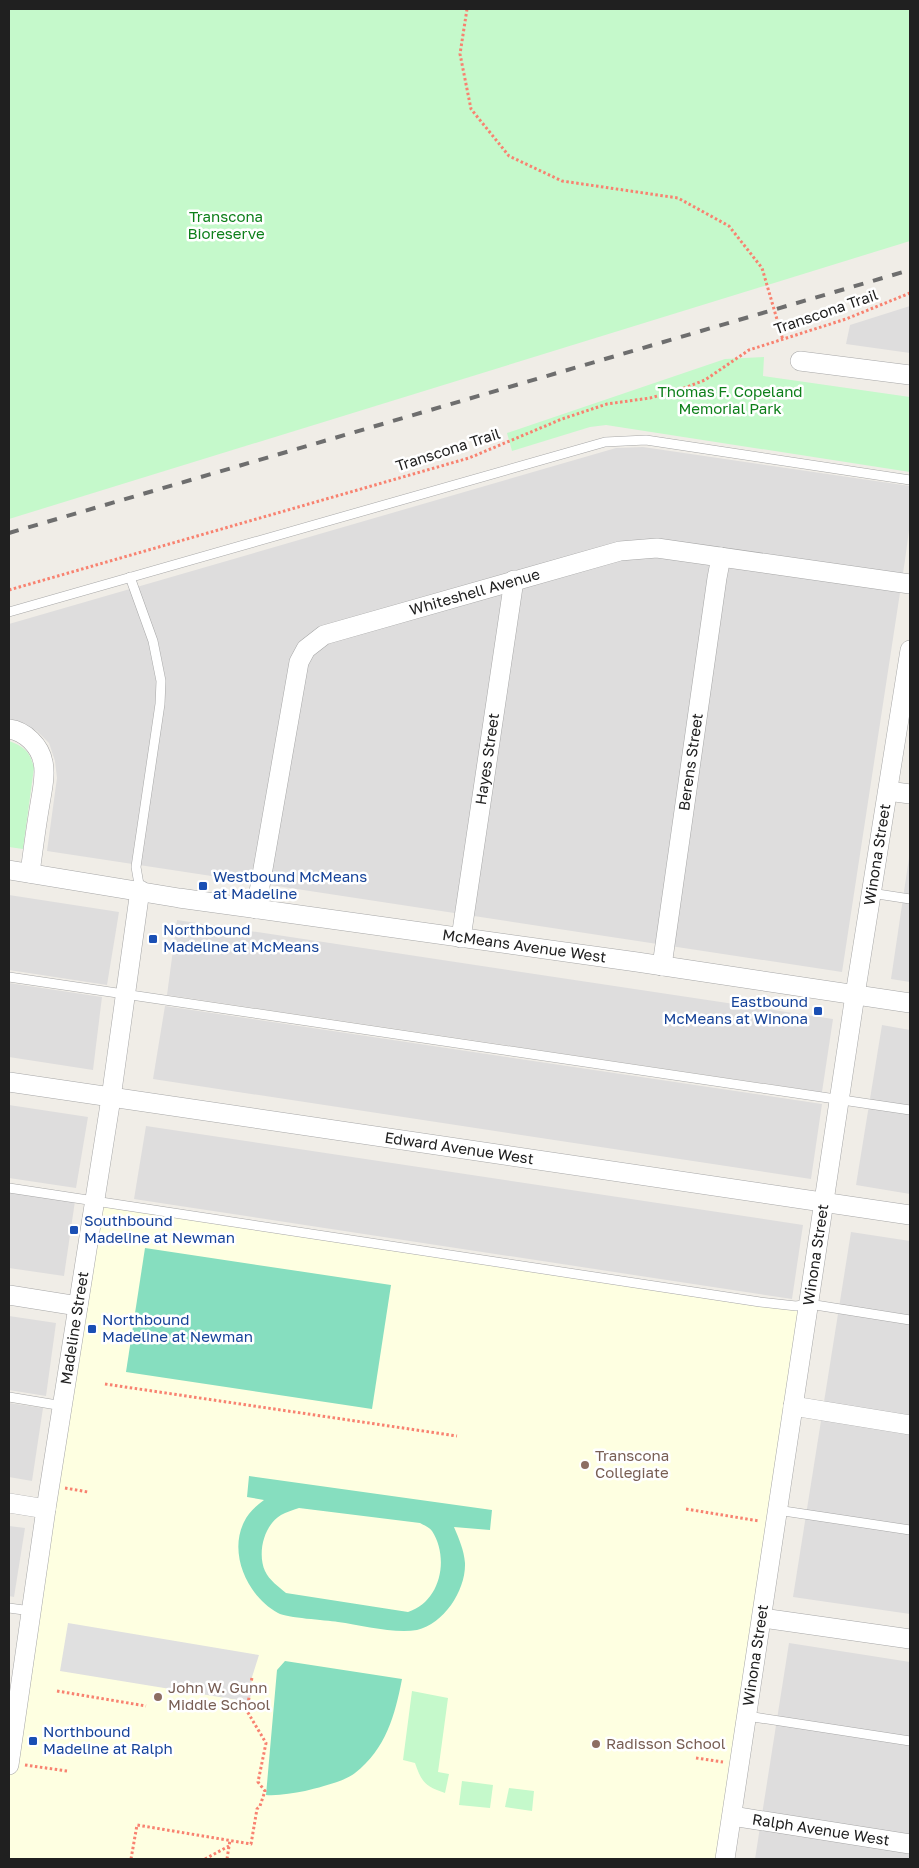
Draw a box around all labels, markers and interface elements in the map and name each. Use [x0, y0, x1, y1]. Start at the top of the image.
park label: Transcona Bioreserve [187, 207, 265, 242]
street label: Transcona Trail [771, 285, 880, 337]
park label: Thomas F. Copeland Memorial Park [657, 382, 803, 417]
street label: Transcona Trail [393, 424, 502, 474]
street label: Whiteshell Avenue [407, 564, 542, 618]
street label: Hayes Street [471, 712, 502, 806]
street label: Berens Street [674, 712, 706, 812]
street label: Winona Street [859, 802, 893, 906]
place label: Westbound McMeans at Madeline [213, 867, 367, 902]
marker: Westbound McMeans at Madeline [197, 880, 209, 892]
place label: Northbound Madeline at McMeans [163, 920, 319, 955]
street label: McMeans Avenue West [441, 925, 608, 966]
marker: Northbound Madeline at McMeans [147, 933, 159, 945]
place label: Eastbound McMeans at Winona [664, 992, 808, 1027]
marker: Eastbound McMeans at Winona [812, 1005, 824, 1017]
street label: Edward Avenue West [383, 1128, 535, 1167]
street label: Winona Street [798, 1203, 831, 1307]
place label: Southbound Madeline at Newman [84, 1211, 235, 1246]
marker: Southbound Madeline at Newman [68, 1224, 80, 1236]
street label: Madeline Street [56, 1270, 91, 1386]
place label: Northbound Madeline at Newman [102, 1310, 253, 1345]
marker: Northbound Madeline at Newman [86, 1323, 98, 1335]
place label: Transcona Collegiate [595, 1446, 669, 1481]
marker: Transcona Collegiate [579, 1459, 591, 1471]
street label: Winona Street [738, 1603, 771, 1707]
place label: John W. Gunn Middle School [168, 1678, 270, 1713]
marker: John W. Gunn Middle School [152, 1691, 164, 1703]
place label: Northbound Madeline at Ralph [43, 1722, 173, 1757]
place label: Radisson School [606, 1734, 726, 1752]
marker: Northbound Madeline at Ralph [27, 1735, 39, 1747]
marker: Radisson School [590, 1738, 602, 1750]
street label: Ralph Avenue West [751, 1809, 891, 1849]

